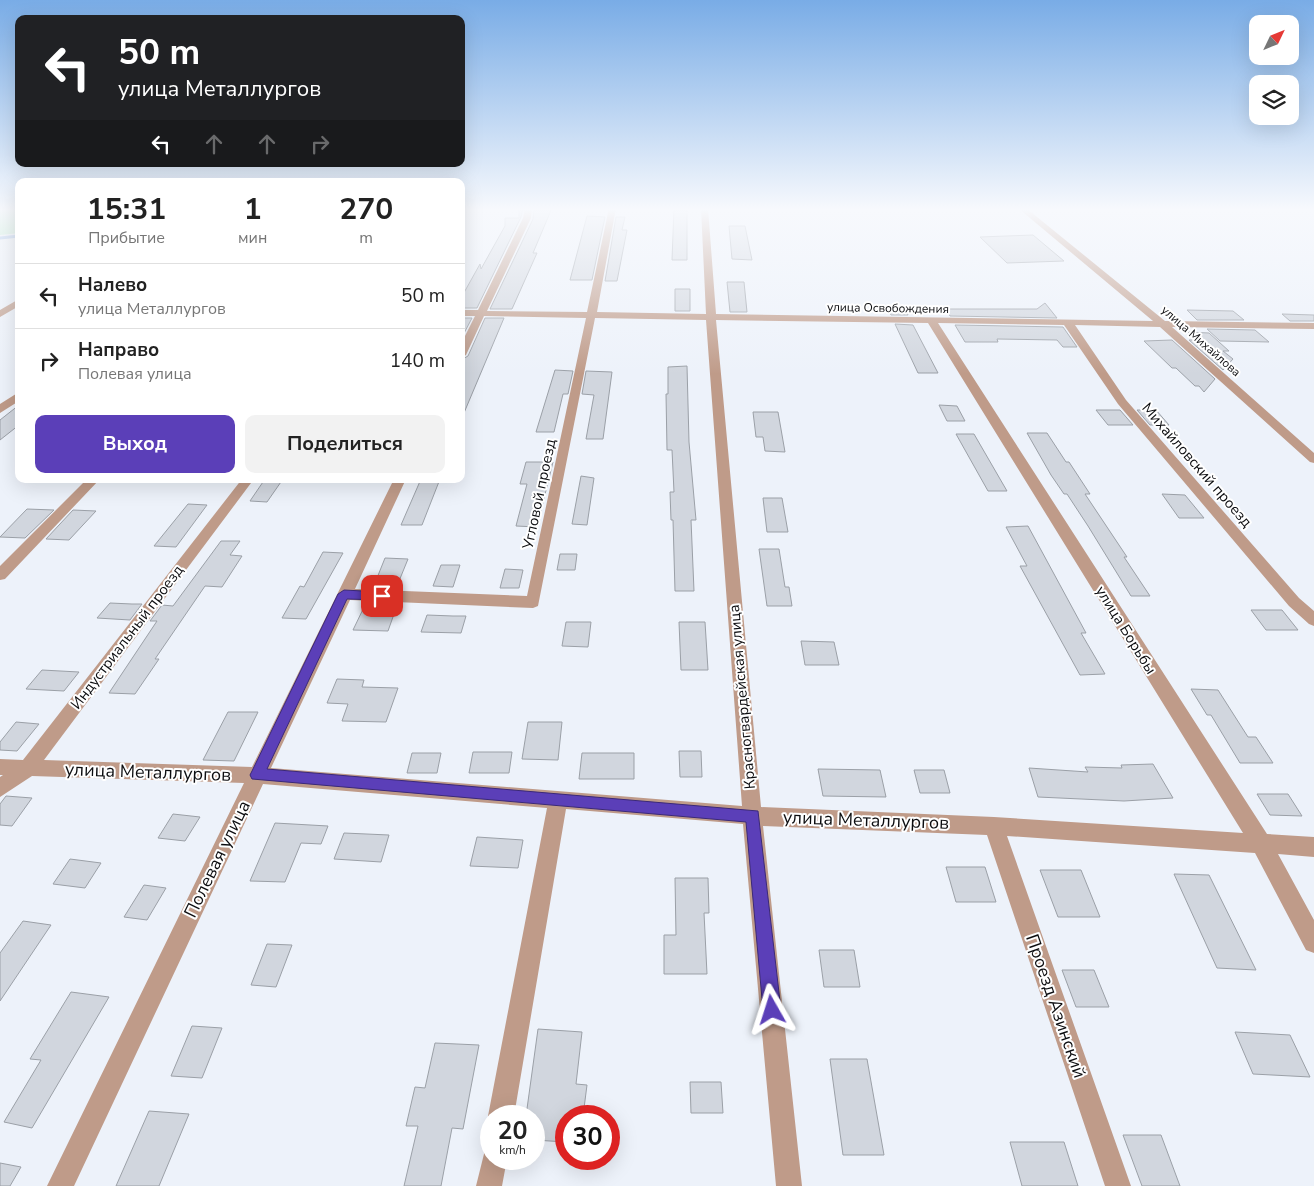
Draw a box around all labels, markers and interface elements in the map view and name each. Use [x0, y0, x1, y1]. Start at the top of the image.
north arrow [1249, 15, 1299, 65]
map controls [1249, 15, 1299, 125]
text: 50 m [118, 29, 200, 76]
icon: left [35, 35, 100, 100]
text: улица Металлургов [118, 74, 321, 104]
button: layers [1249, 75, 1299, 125]
icon: left [147, 130, 175, 158]
icon: ahead [200, 130, 228, 158]
icon: ahead [253, 130, 281, 158]
icon: right [306, 130, 334, 158]
text: 15:31 [87, 189, 166, 230]
text: 1 [244, 189, 262, 230]
text: 270 [339, 189, 393, 230]
text: Прибытие [88, 227, 165, 249]
text: мин [238, 227, 267, 249]
text: m [359, 227, 373, 249]
text: Налево [78, 272, 147, 298]
icon: left [35, 282, 63, 310]
text: 50 m [401, 283, 445, 309]
text: улица Металлургов [78, 298, 226, 320]
street label: улица Освобождения [827, 299, 949, 317]
street label: улица Михайлова [1158, 302, 1244, 380]
text: Направо [78, 337, 159, 363]
icon: right [35, 347, 63, 375]
text: 140 m [390, 348, 445, 374]
text: Полевая улица [78, 363, 192, 385]
street label: Михайловский проезд [1137, 399, 1257, 532]
button: Выход [35, 415, 235, 473]
button: Поделиться [245, 415, 445, 473]
street label: Угловой проезд [517, 437, 560, 552]
street label: Индустриальный проезд [66, 561, 188, 713]
pin [361, 575, 403, 617]
icon: arrive [368, 582, 396, 610]
street label: улица Борьбы [1091, 582, 1161, 678]
street label: Красногвардейская улица [724, 604, 760, 790]
street label: улица Металлургов [64, 757, 232, 787]
street label: Полевая улица [178, 796, 256, 922]
street label: улица Металлургов [782, 805, 950, 835]
street label: Проезд Азинский [1020, 931, 1092, 1081]
position arrow [745, 983, 797, 1035]
speed limit sign: 30 [555, 1105, 620, 1170]
text: 20 [497, 1114, 528, 1148]
text: km/h [499, 1142, 526, 1158]

